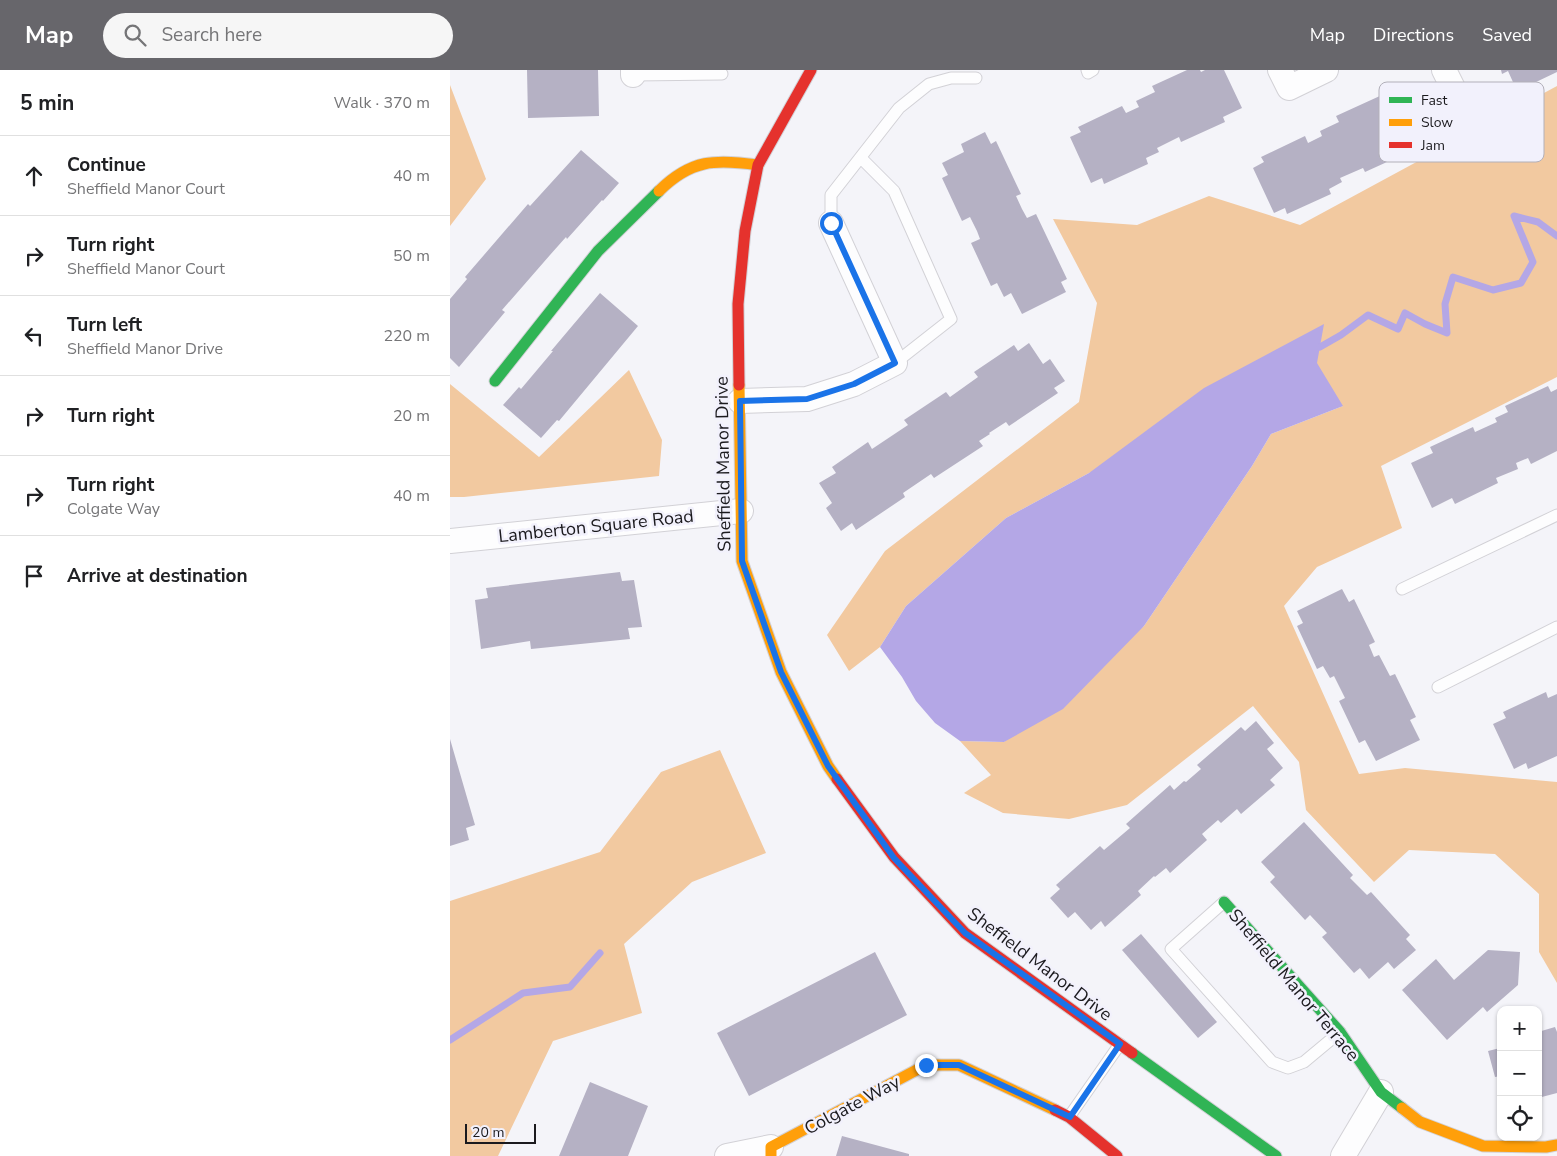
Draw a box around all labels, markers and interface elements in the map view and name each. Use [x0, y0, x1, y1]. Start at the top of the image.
search box [103, 13, 453, 58]
text: Map [25, 19, 73, 51]
icon: search [121, 21, 149, 49]
text: Search here [161, 22, 262, 48]
text: Map [1310, 23, 1345, 47]
text: Directions [1373, 23, 1454, 47]
text: Saved [1482, 23, 1532, 47]
legend [1379, 82, 1544, 162]
text: 5 min [20, 89, 74, 117]
text: Fast [1421, 91, 1447, 110]
text: Walk · 370 m [334, 92, 430, 114]
text: Slow [1421, 113, 1453, 132]
text: Jam [1420, 136, 1445, 155]
text: Continue [67, 152, 146, 178]
icon: ahead [20, 162, 48, 190]
text: 40 m [393, 165, 430, 187]
text: Sheffield Manor Court [67, 178, 225, 200]
route start [820, 212, 843, 235]
text: Turn right [67, 232, 154, 258]
icon: right [20, 242, 48, 270]
text: 50 m [393, 245, 430, 267]
text: Sheffield Manor Court [67, 258, 225, 280]
text: Turn left [67, 312, 142, 338]
icon: left [20, 322, 48, 350]
text: 220 m [383, 325, 430, 347]
text: Sheffield Manor Drive [67, 338, 223, 360]
street label: Sheffield Manor Drive [709, 376, 737, 552]
icon: right [20, 402, 48, 430]
text: Turn right [67, 403, 154, 429]
text: 20 m [393, 405, 430, 427]
text: Turn right [67, 472, 154, 498]
icon: right [20, 482, 48, 510]
text: 40 m [393, 485, 430, 507]
text: Colgate Way [67, 498, 160, 520]
street label: Lamberton Square Road [497, 504, 695, 548]
icon: arrive [20, 562, 48, 590]
text: Arrive at destination [67, 563, 248, 589]
street label: Sheffield Manor Drive [963, 902, 1117, 1026]
street label: Sheffield Manor Terrace [1223, 904, 1365, 1066]
map controls [1497, 1006, 1542, 1141]
button: + [1497, 1006, 1542, 1051]
button: − [1497, 1051, 1542, 1096]
route end [915, 1054, 938, 1077]
street label: Colgate Way [800, 1069, 905, 1140]
button: locate [1497, 1096, 1542, 1141]
scale bar [465, 1121, 536, 1144]
text: 20 m [472, 1123, 504, 1142]

